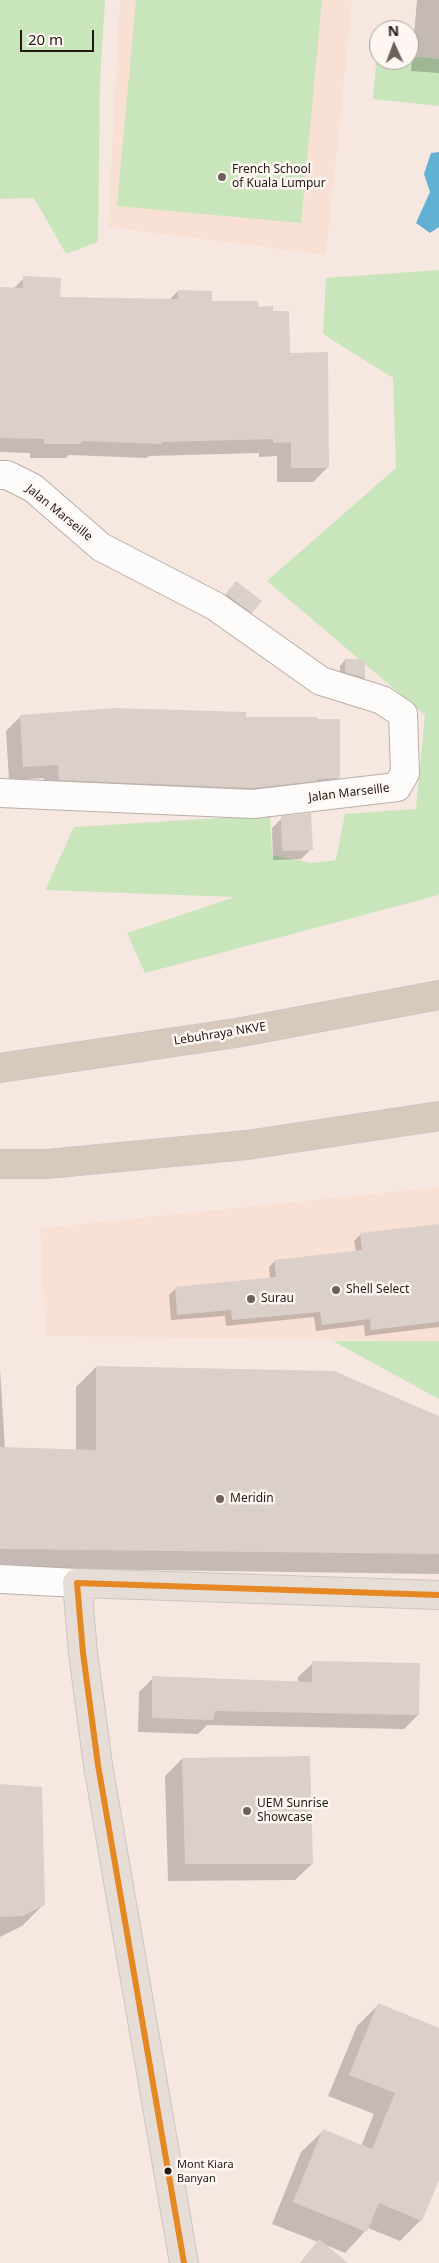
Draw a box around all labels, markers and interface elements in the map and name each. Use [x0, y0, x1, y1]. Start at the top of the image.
scale bar [22, 20, 96, 52]
north arrow [369, 20, 419, 70]
text: N [387, 21, 400, 40]
text: 20 m [28, 29, 63, 49]
place label: French School of Kuala Lumpur [232, 163, 326, 191]
marker: French School of Kuala Lumpur [216, 171, 228, 183]
street label: Jalan Marseille [23, 482, 95, 544]
street label: Jalan Marseille [308, 781, 390, 805]
street label: Lebuhraya NKVE [173, 1020, 267, 1048]
place label: Shell Select [346, 1283, 409, 1297]
marker: Shell Select [330, 1284, 342, 1296]
place label: Surau [261, 1292, 294, 1306]
marker: Surau [245, 1293, 257, 1305]
place label: Meridin [230, 1492, 274, 1506]
marker: Meridin [214, 1493, 226, 1505]
place label: UEM Sunrise Showcase [257, 1797, 328, 1825]
marker: UEM Sunrise Showcase [241, 1805, 253, 1817]
place label: Mont Kiara Banyan [177, 2158, 234, 2184]
marker: Mont Kiara Banyan [163, 2166, 173, 2176]

